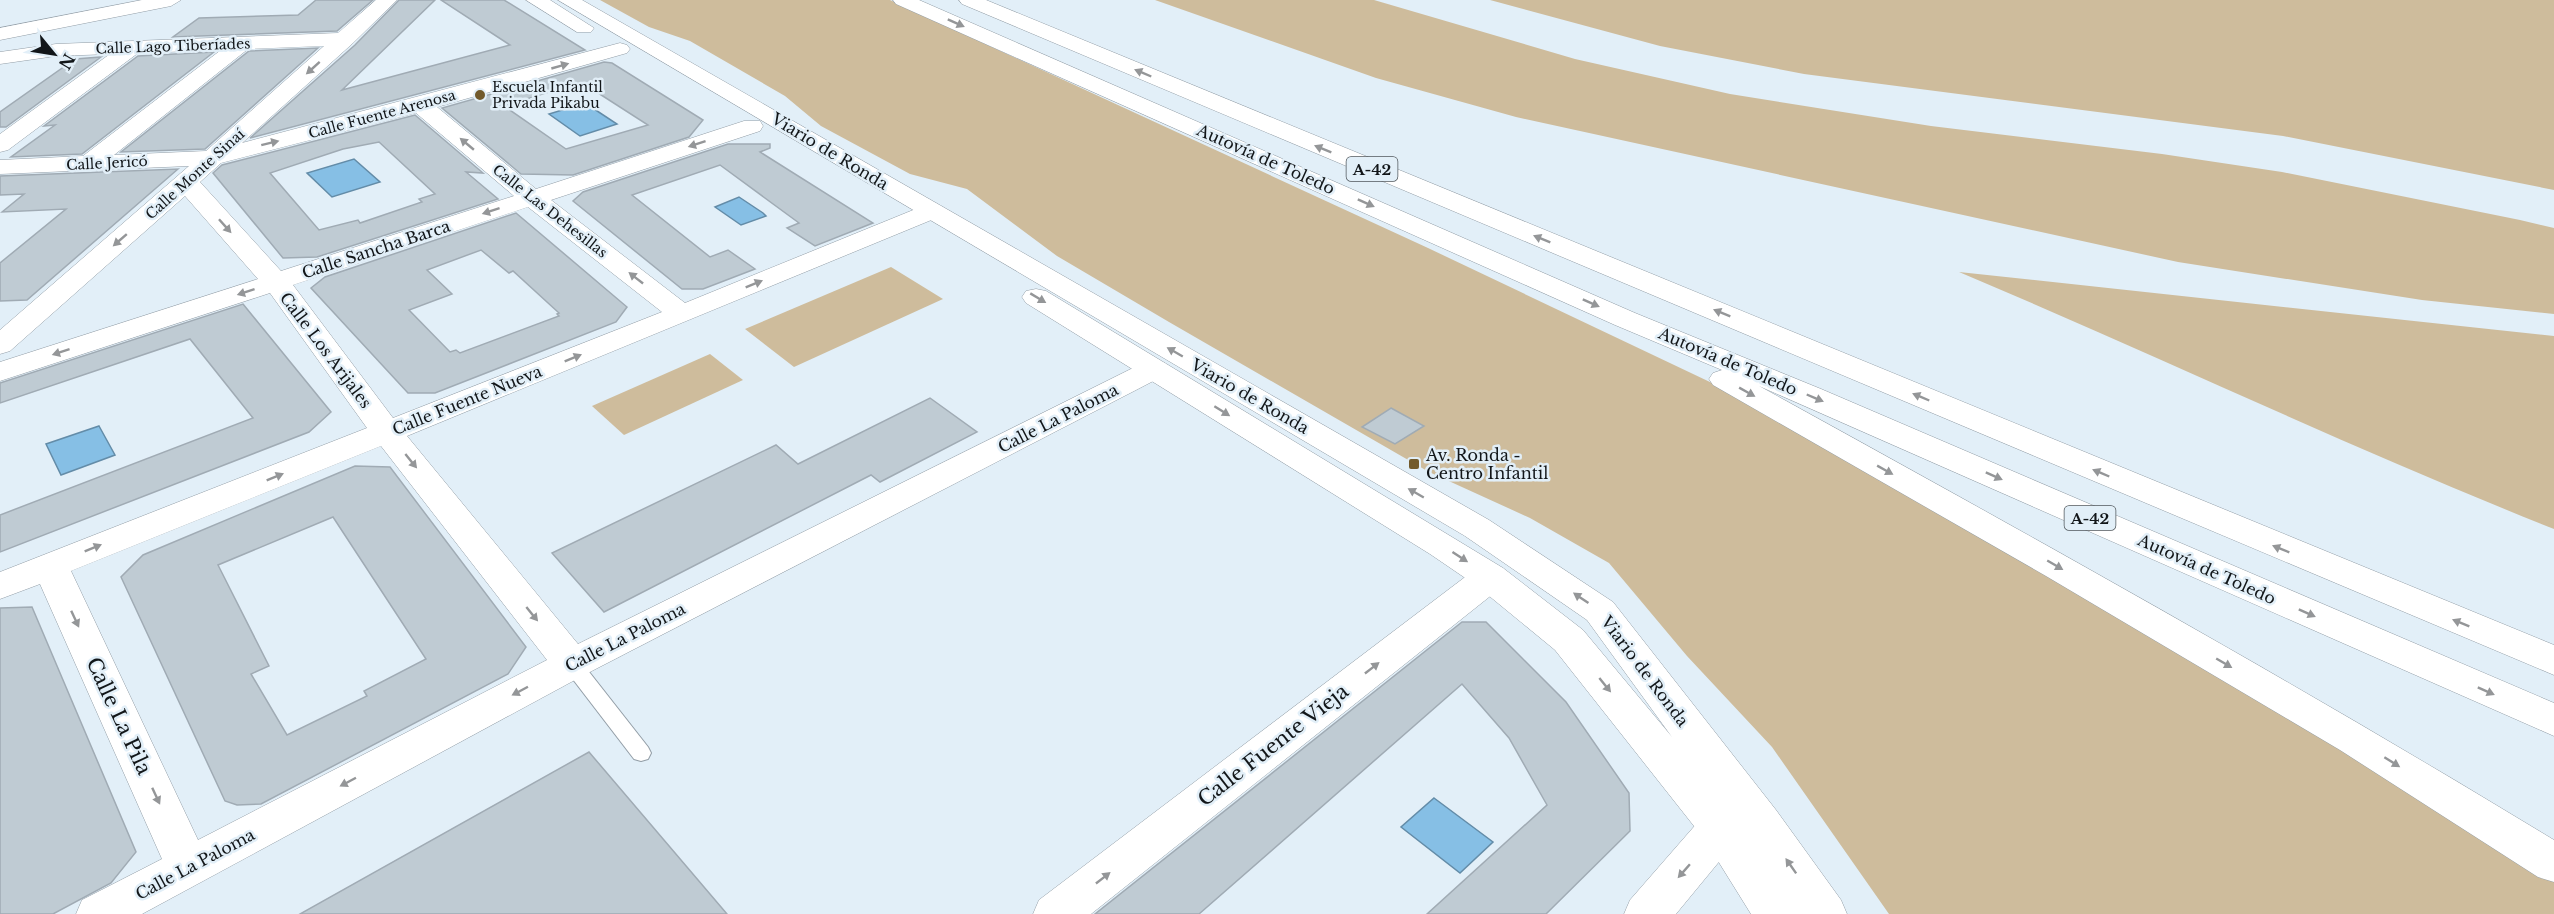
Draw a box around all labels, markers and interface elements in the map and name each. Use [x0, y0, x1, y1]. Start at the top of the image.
one-way arrow [948, 19, 965, 28]
north arrow [24, 24, 84, 84]
street label: Calle Lago Tiberíades [95, 34, 251, 58]
text: N [55, 50, 79, 73]
one-way arrow [551, 60, 569, 70]
one-way arrow [306, 61, 321, 74]
one-way arrow [1134, 68, 1152, 78]
place label: Escuela Infantil Privada Pikabu [492, 78, 603, 112]
street label: Calle Fuente Arenosa [306, 86, 458, 142]
marker: Escuela Infantil Privada Pikabu [473, 88, 487, 102]
street label: Viario de Ronda [767, 108, 892, 194]
street label: Autovía de Toledo [1193, 119, 1338, 198]
street label: Calle Monte Sinaí [142, 125, 248, 223]
one-way arrow [261, 138, 279, 148]
one-way arrow [460, 138, 475, 151]
one-way arrow [688, 140, 706, 149]
one-way arrow [1313, 144, 1331, 154]
street label: Calle Jericó [66, 152, 148, 174]
road number: A-42 [1346, 157, 1398, 181]
street label: Calle Las Dehesillas [489, 161, 611, 261]
one-way arrow [1357, 199, 1374, 208]
one-way arrow [482, 207, 500, 216]
street label: Calle Sancha Barca [299, 216, 453, 282]
one-way arrow [218, 218, 231, 233]
one-way arrow [113, 233, 128, 246]
one-way arrow [1533, 234, 1551, 243]
one-way arrow [628, 273, 643, 285]
one-way arrow [745, 279, 763, 289]
one-way arrow [237, 288, 255, 297]
street label: Calle Los Arijales [276, 288, 376, 412]
one-way arrow [1030, 293, 1046, 304]
one-way arrow [1582, 299, 1599, 308]
one-way arrow [1713, 308, 1731, 318]
street label: Autovía de Toledo [1655, 322, 1800, 399]
one-way arrow [1167, 347, 1183, 358]
one-way arrow [52, 348, 70, 357]
one-way arrow [564, 353, 582, 362]
street label: Viario de Ronda [1187, 354, 1313, 438]
street label: Calle Fuente Nueva [389, 361, 545, 439]
street label: Calle La Paloma [995, 379, 1122, 457]
one-way arrow [1739, 387, 1756, 397]
one-way arrow [1912, 392, 1930, 402]
one-way arrow [1806, 394, 1824, 403]
one-way arrow [1214, 405, 1230, 416]
place label: Av. Ronda - Centro Infantil [1425, 445, 1548, 483]
one-way arrow [404, 454, 416, 469]
marker: Av. Ronda - Centro Infantil [1407, 457, 1421, 471]
one-way arrow [1877, 464, 1893, 475]
one-way arrow [2092, 468, 2110, 477]
one-way arrow [266, 471, 284, 481]
one-way arrow [1985, 471, 2002, 480]
one-way arrow [1408, 488, 1425, 498]
road number: A-42 [2064, 506, 2116, 530]
street label: Autovía de Toledo [2134, 529, 2279, 608]
one-way arrow [85, 543, 103, 553]
one-way arrow [2271, 544, 2289, 554]
one-way arrow [1451, 551, 1467, 563]
one-way arrow [2047, 560, 2064, 570]
one-way arrow [1573, 592, 1589, 604]
street label: Calle La Paloma [562, 598, 689, 676]
one-way arrow [526, 606, 539, 622]
one-way arrow [2298, 608, 2316, 618]
one-way arrow [70, 610, 79, 627]
street label: Viario de Ronda [1596, 611, 1693, 730]
one-way arrow [2452, 618, 2470, 627]
street label: Calle La Pila [81, 654, 157, 779]
one-way arrow [2216, 658, 2233, 668]
one-way arrow [1364, 662, 1380, 674]
one-way arrow [1599, 677, 1612, 693]
street label: Calle Fuente Vieja [1193, 678, 1354, 811]
one-way arrow [512, 686, 529, 696]
one-way arrow [2477, 686, 2494, 695]
one-way arrow [2384, 756, 2400, 767]
one-way arrow [339, 777, 357, 787]
one-way arrow [151, 788, 160, 805]
street label: Calle La Paloma [132, 824, 258, 904]
one-way arrow [1785, 859, 1797, 875]
one-way arrow [1678, 863, 1691, 878]
one-way arrow [1095, 873, 1110, 885]

